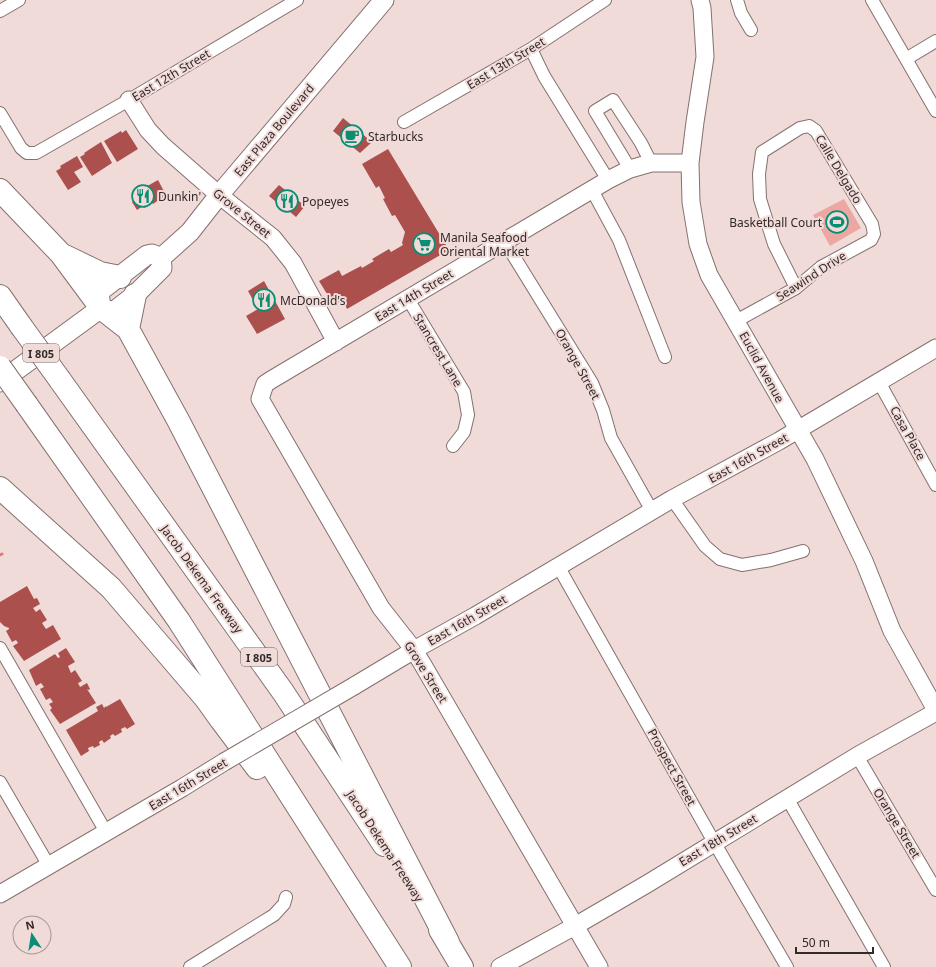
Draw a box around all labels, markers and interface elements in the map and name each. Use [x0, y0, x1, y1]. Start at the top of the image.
street label: East 13th Street [464, 33, 549, 93]
street label: East 12th Street [129, 45, 214, 105]
street label: East Plaza Boulevard [230, 80, 318, 180]
cafe icon: Starbucks [339, 123, 365, 149]
place label: Starbucks [368, 128, 424, 145]
street label: Calle Delgado [812, 131, 866, 207]
restaurant icon: Dunkin' [130, 183, 156, 209]
street label: Grove Street [209, 184, 275, 242]
place label: Dunkin' [158, 188, 201, 205]
restaurant icon: Popeyes [274, 188, 300, 214]
place label: Popeyes [302, 193, 349, 210]
sports icon: Basketball Court [824, 209, 850, 235]
place label: Basketball Court [729, 214, 823, 231]
place label: Manila Seafood Oriental Market [440, 229, 530, 260]
supermarket icon: Manila Seafood Oriental Market [411, 231, 437, 257]
street label: Seawind Drive [773, 247, 849, 305]
street label: East 14th Street [372, 265, 457, 325]
restaurant icon: McDonald's [251, 287, 277, 313]
place label: McDonald's [280, 292, 346, 309]
street label: Stancrest Lane [409, 310, 467, 390]
street label: Orange Street [551, 325, 605, 403]
street label: Euclid Avenue [735, 328, 789, 406]
road number: I 805 [23, 344, 59, 362]
street label: Casa Place [886, 403, 930, 463]
street label: East 16th Street [705, 429, 791, 487]
street label: Jacob Dekema Freeway [156, 521, 248, 637]
street label: East 16th Street [424, 590, 510, 650]
street label: Grove Street [400, 638, 452, 707]
road number: I 805 [241, 648, 277, 666]
street label: Prospect Street [644, 725, 701, 809]
street label: East 16th Street [146, 754, 231, 814]
street label: Orange Street [869, 785, 925, 862]
street label: Jacob Dekema Freeway [342, 786, 428, 906]
street label: East 18th Street [676, 810, 761, 870]
north arrow [12, 915, 52, 955]
text: N [24, 916, 36, 933]
scale bar [796, 929, 873, 955]
text: 50 m [802, 934, 830, 951]

